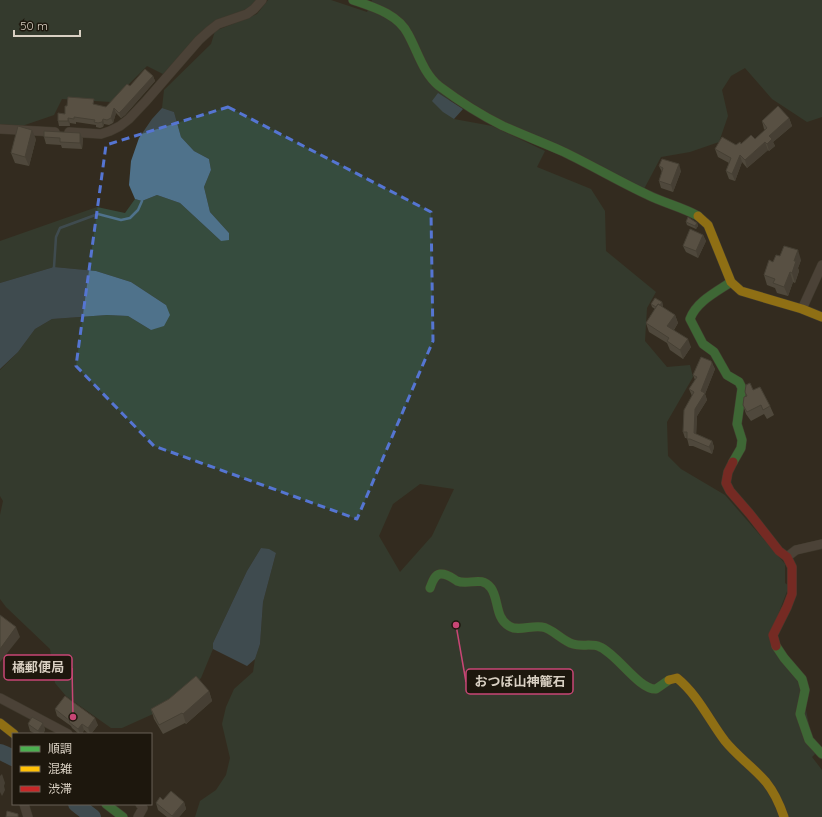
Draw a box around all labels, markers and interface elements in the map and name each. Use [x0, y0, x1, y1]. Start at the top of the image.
scale bar [14, 12, 80, 38]
text: 50 m [20, 18, 48, 33]
callout: 橘郵便局 [4, 655, 72, 680]
text: 橘郵便局 [12, 659, 64, 675]
callout: おつぼ山神籠石 [466, 669, 573, 694]
text: おつぼ山神籠石 [474, 673, 566, 689]
legend [12, 733, 152, 805]
text: 順調 [48, 741, 72, 756]
text: 混雑 [48, 761, 72, 776]
text: 渋滞 [48, 781, 72, 796]

